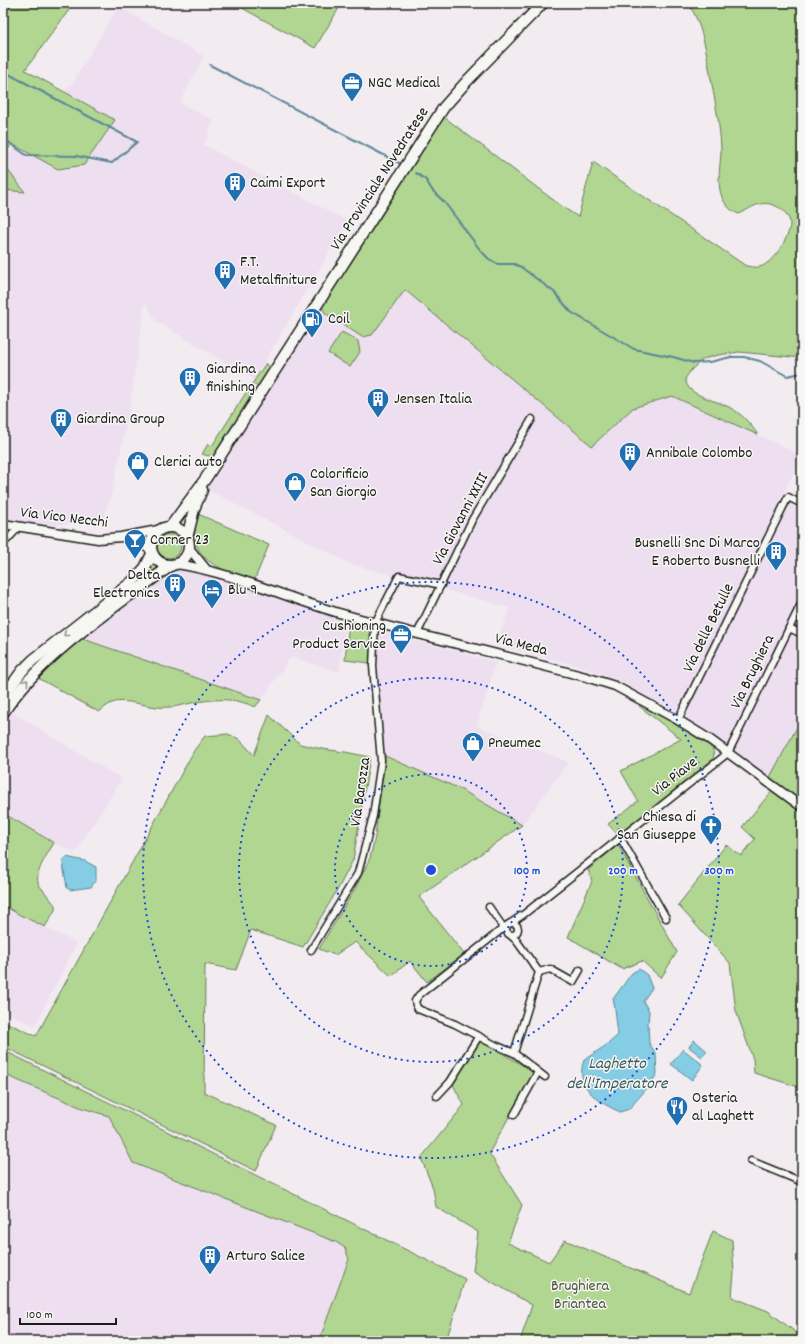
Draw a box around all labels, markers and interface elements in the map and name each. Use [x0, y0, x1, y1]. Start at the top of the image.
office icon: NGC Medical [339, 70, 365, 103]
place label: NGC Medical [368, 72, 440, 95]
street label: Via Provinciale Novedratese [325, 103, 435, 255]
building icon: Caimi Export [222, 170, 248, 203]
place label: Caimi Export [250, 172, 326, 195]
place label: F.T. Metalfiniture [240, 251, 317, 292]
building icon: F.T. Metalfiniture [212, 258, 238, 291]
fuel station icon: Coil [299, 306, 325, 339]
place label: Coil [328, 308, 350, 331]
place label: Giardina finishing [206, 358, 256, 399]
building icon: Giardina finishing [177, 365, 203, 398]
building icon: Jensen Italia [365, 386, 391, 419]
place label: Jensen Italia [394, 388, 472, 411]
building icon: Giardina Group [48, 406, 74, 439]
place label: Giardina Group [76, 408, 165, 431]
building icon: Annibale Colombo [617, 440, 643, 473]
place label: Annibale Colombo [646, 442, 752, 465]
shop icon: Clerici auto [125, 449, 151, 482]
place label: Clerici auto [154, 451, 222, 474]
place label: Colorificio San Giorgio [310, 463, 377, 504]
street label: Via Giovanni XXIII [427, 469, 495, 569]
shop icon: Colorificio San Giorgio [282, 470, 308, 503]
street label: Via Vico Necchi [19, 501, 109, 535]
bar icon: Corner 23 [122, 527, 148, 560]
place label: Corner 23 [150, 529, 209, 552]
place label: Busnelli Snc Di Marco E Roberto Busnelli [634, 532, 760, 573]
building icon: Busnelli Snc Di Marco E Roberto Busnelli [763, 539, 789, 572]
place label: Delta Electronics [93, 564, 160, 605]
building icon: Delta Electronics [162, 571, 188, 604]
hotel icon: Blu 9 [199, 577, 225, 610]
place label: Blu 9 [228, 579, 257, 602]
street label: Via delle Betulle [677, 579, 741, 677]
place label: Cushioning Product Service [292, 615, 386, 656]
office icon: Cushioning Product Service [388, 622, 414, 655]
street label: Via Meda [492, 627, 550, 663]
one-way arrow [63, 629, 70, 636]
street label: Via Brughiera [725, 631, 781, 713]
one-way arrow [22, 679, 29, 687]
shop icon: Pneumec [460, 730, 486, 763]
place label: Pneumec [488, 732, 541, 755]
street label: Via Piave [647, 752, 703, 802]
street label: Via Barozza [345, 755, 377, 828]
place label: Chiesa di San Giuseppe [617, 806, 696, 847]
church icon: Chiesa di San Giuseppe [698, 813, 724, 846]
centre of rings [424, 863, 438, 877]
text: 100 m [514, 863, 540, 880]
text: 200 m [608, 863, 638, 880]
text: 300 m [704, 863, 734, 880]
water label: Laghetto dell'Imperatore [566, 1053, 669, 1097]
place label: Osteria al Laghett [692, 1087, 754, 1128]
restaurant icon: Osteria al Laghett [664, 1094, 690, 1127]
building icon: Arturo Salice [197, 1243, 223, 1276]
place label: Arturo Salice [226, 1245, 305, 1268]
park label: Brughiera Briantea [551, 1275, 610, 1316]
scale bar [20, 1300, 116, 1326]
text: 100 m [26, 1307, 53, 1324]

